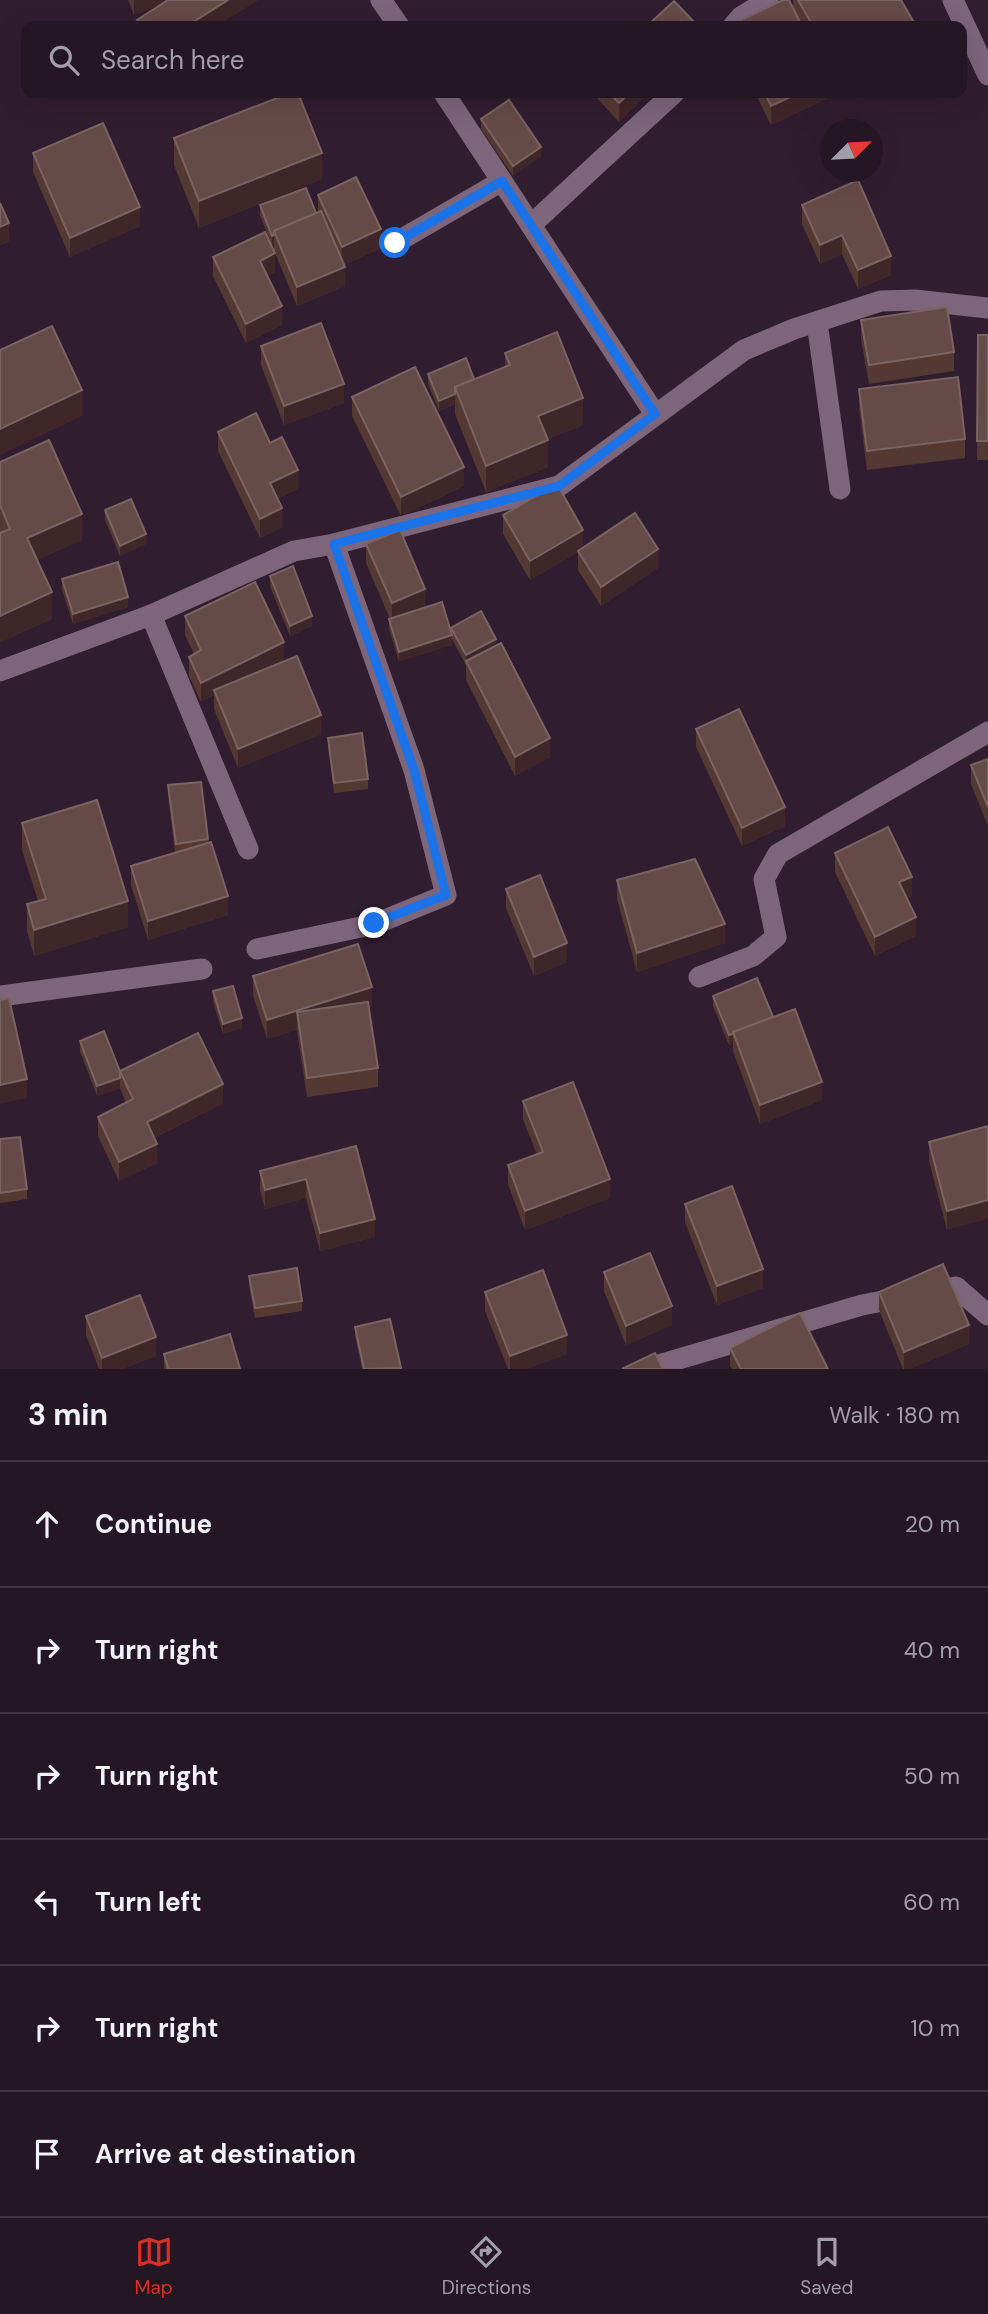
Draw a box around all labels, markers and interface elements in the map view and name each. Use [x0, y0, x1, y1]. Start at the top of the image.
search box [21, 21, 967, 98]
icon: search [45, 41, 83, 79]
text: Search here [101, 43, 244, 77]
north arrow [820, 119, 883, 182]
route start [379, 227, 410, 258]
route end [358, 907, 389, 938]
text: 3 min [28, 1395, 108, 1434]
text: Walk · 180 m [829, 1400, 960, 1430]
icon: ahead [28, 1505, 66, 1543]
text: Continue [95, 1507, 212, 1541]
text: 20 m [905, 1509, 960, 1539]
icon: right [28, 1631, 66, 1669]
text: Turn right [95, 1633, 219, 1667]
text: 40 m [904, 1635, 960, 1665]
icon: right [28, 1757, 66, 1795]
text: Turn right [95, 1759, 219, 1793]
text: 50 m [904, 1761, 960, 1791]
icon: left [28, 1883, 66, 1921]
text: Turn left [95, 1885, 202, 1919]
text: 60 m [903, 1887, 960, 1917]
icon: right [28, 2009, 66, 2047]
text: Turn right [95, 2011, 219, 2045]
text: 10 m [910, 2013, 960, 2043]
icon: arrive [28, 2135, 66, 2173]
text: Arrive at destination [95, 2137, 356, 2171]
tab: Map [135, 2233, 173, 2300]
tab: Directions [442, 2233, 531, 2300]
tab: Saved [800, 2233, 853, 2300]

